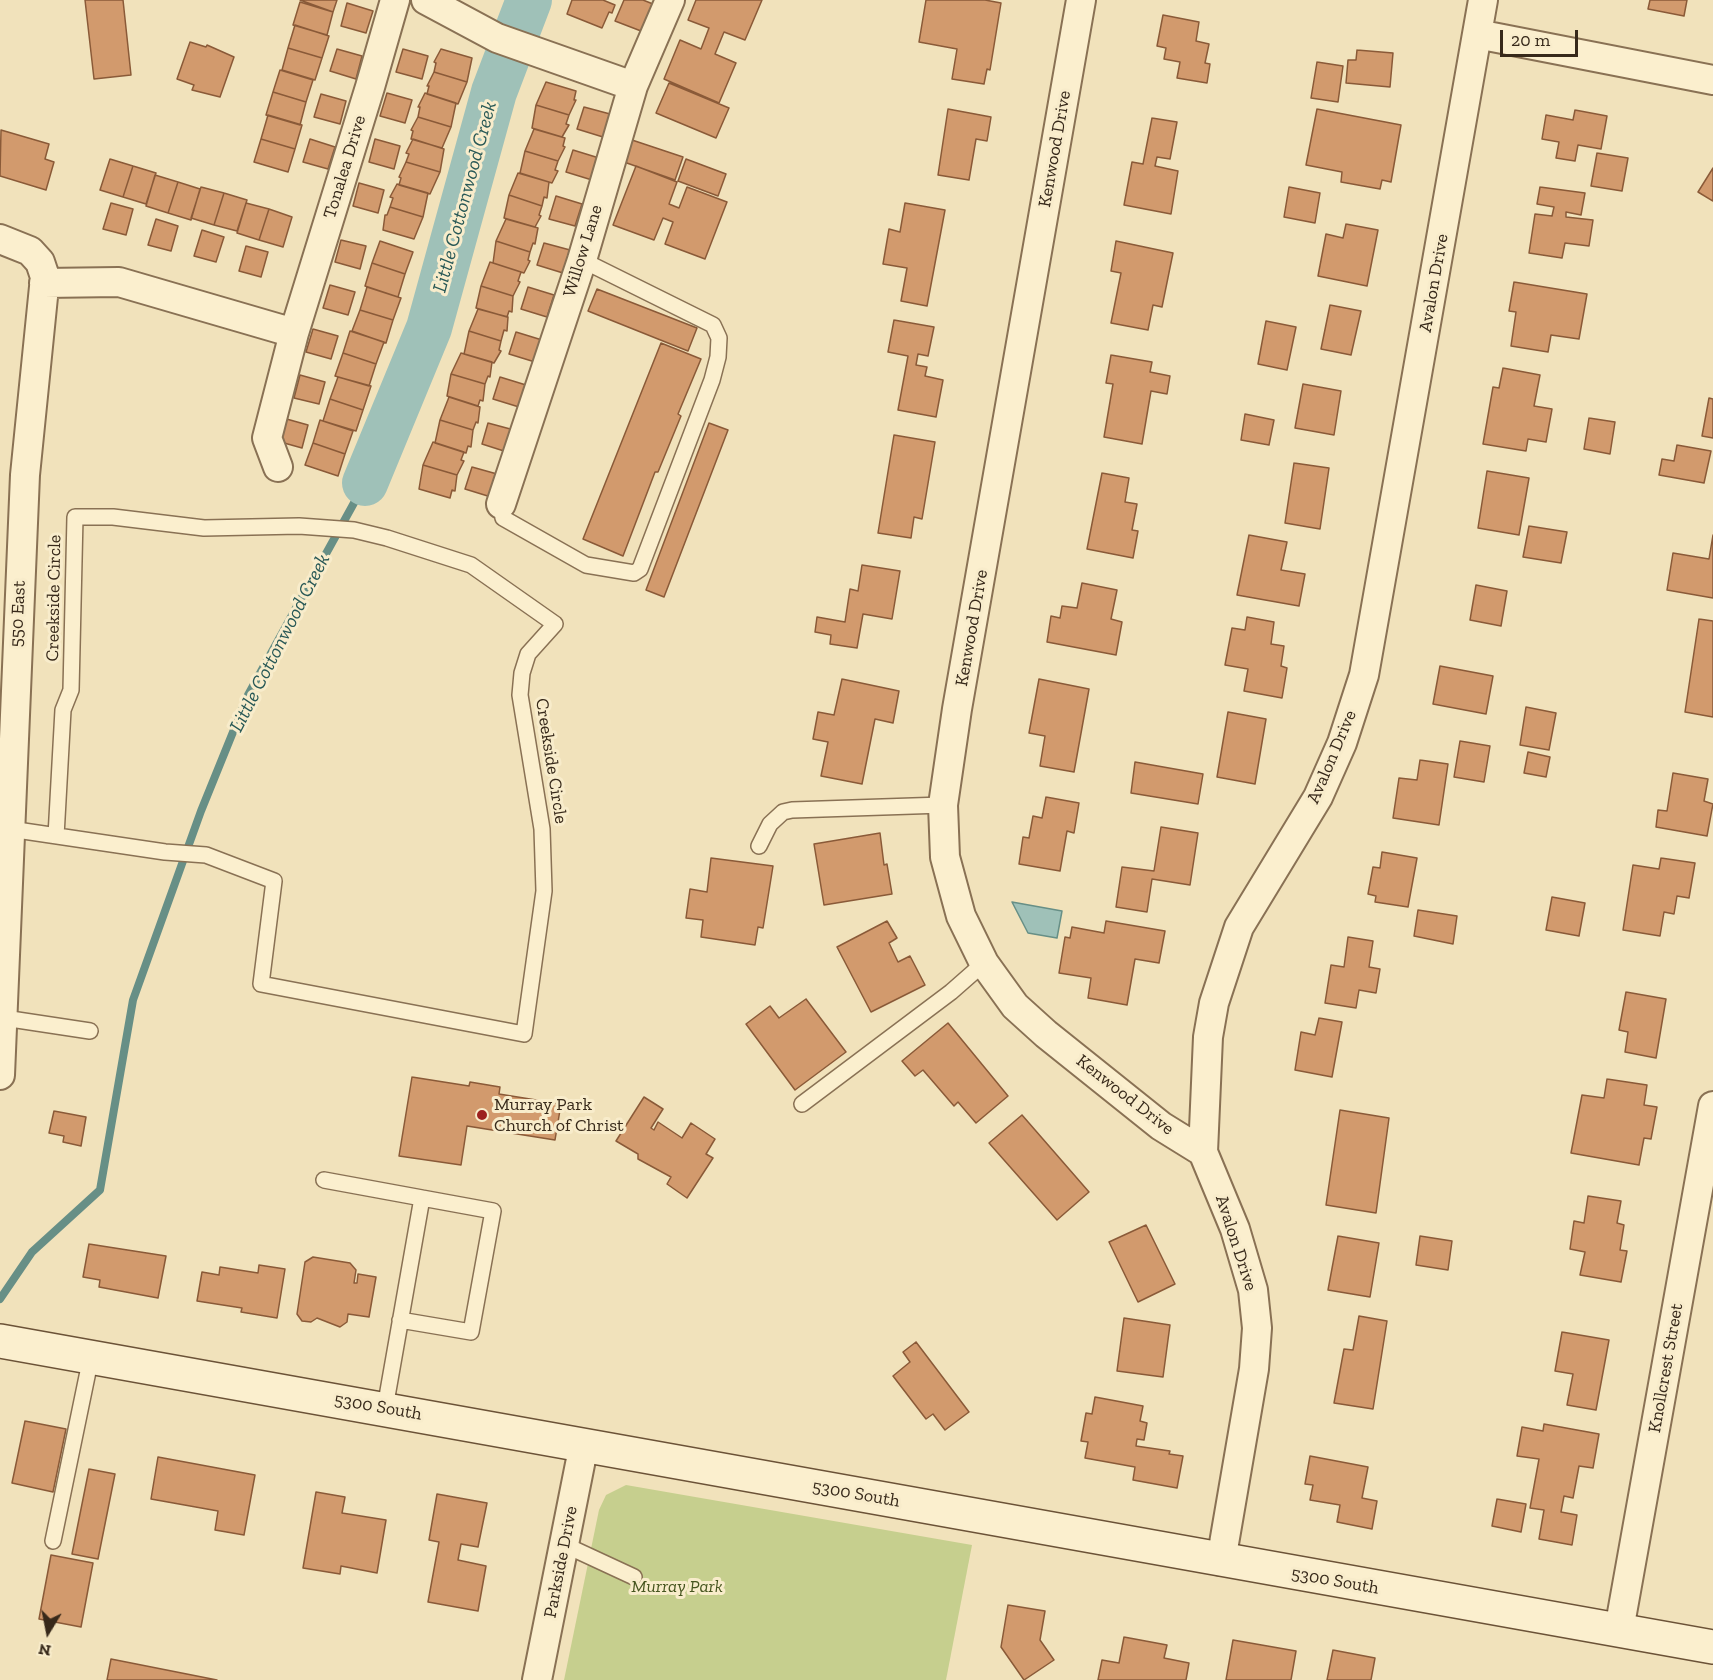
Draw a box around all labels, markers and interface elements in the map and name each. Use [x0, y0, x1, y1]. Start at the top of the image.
scale bar [1503, 18, 1581, 56]
text: 20 m [1511, 29, 1550, 51]
street label: Kenwood Drive [1034, 89, 1076, 209]
water label: Little Cottonwood Creek [428, 99, 502, 295]
street label: Tonalea Drive [319, 113, 371, 221]
street label: Willow Lane [559, 202, 607, 300]
street label: Avalon Drive [1415, 232, 1453, 334]
street label: Creekside Circle [42, 535, 66, 661]
water label: Little Cottonwood Creek [225, 550, 335, 736]
street label: Kenwood Drive [951, 568, 993, 688]
street label: 550 East [5, 580, 31, 648]
street label: Creekside Circle [530, 697, 572, 825]
street label: Avalon Drive [1303, 707, 1361, 807]
street label: Kenwood Drive [1072, 1050, 1178, 1140]
place label: Murray Park Church of Christ [494, 1094, 624, 1136]
marker: Murray Park Church of Christ [475, 1108, 489, 1122]
street label: Avalon Drive [1210, 1192, 1262, 1294]
street label: Knollcrest Street [1644, 1302, 1688, 1434]
street label: 5300 South [333, 1389, 423, 1425]
street label: 5300 South [811, 1476, 901, 1512]
street label: Parkside Drive [540, 1504, 582, 1620]
street label: 5300 South [1290, 1563, 1380, 1599]
park label: Murray Park [631, 1576, 723, 1598]
north arrow [18, 1602, 78, 1662]
text: N [37, 1640, 52, 1661]

